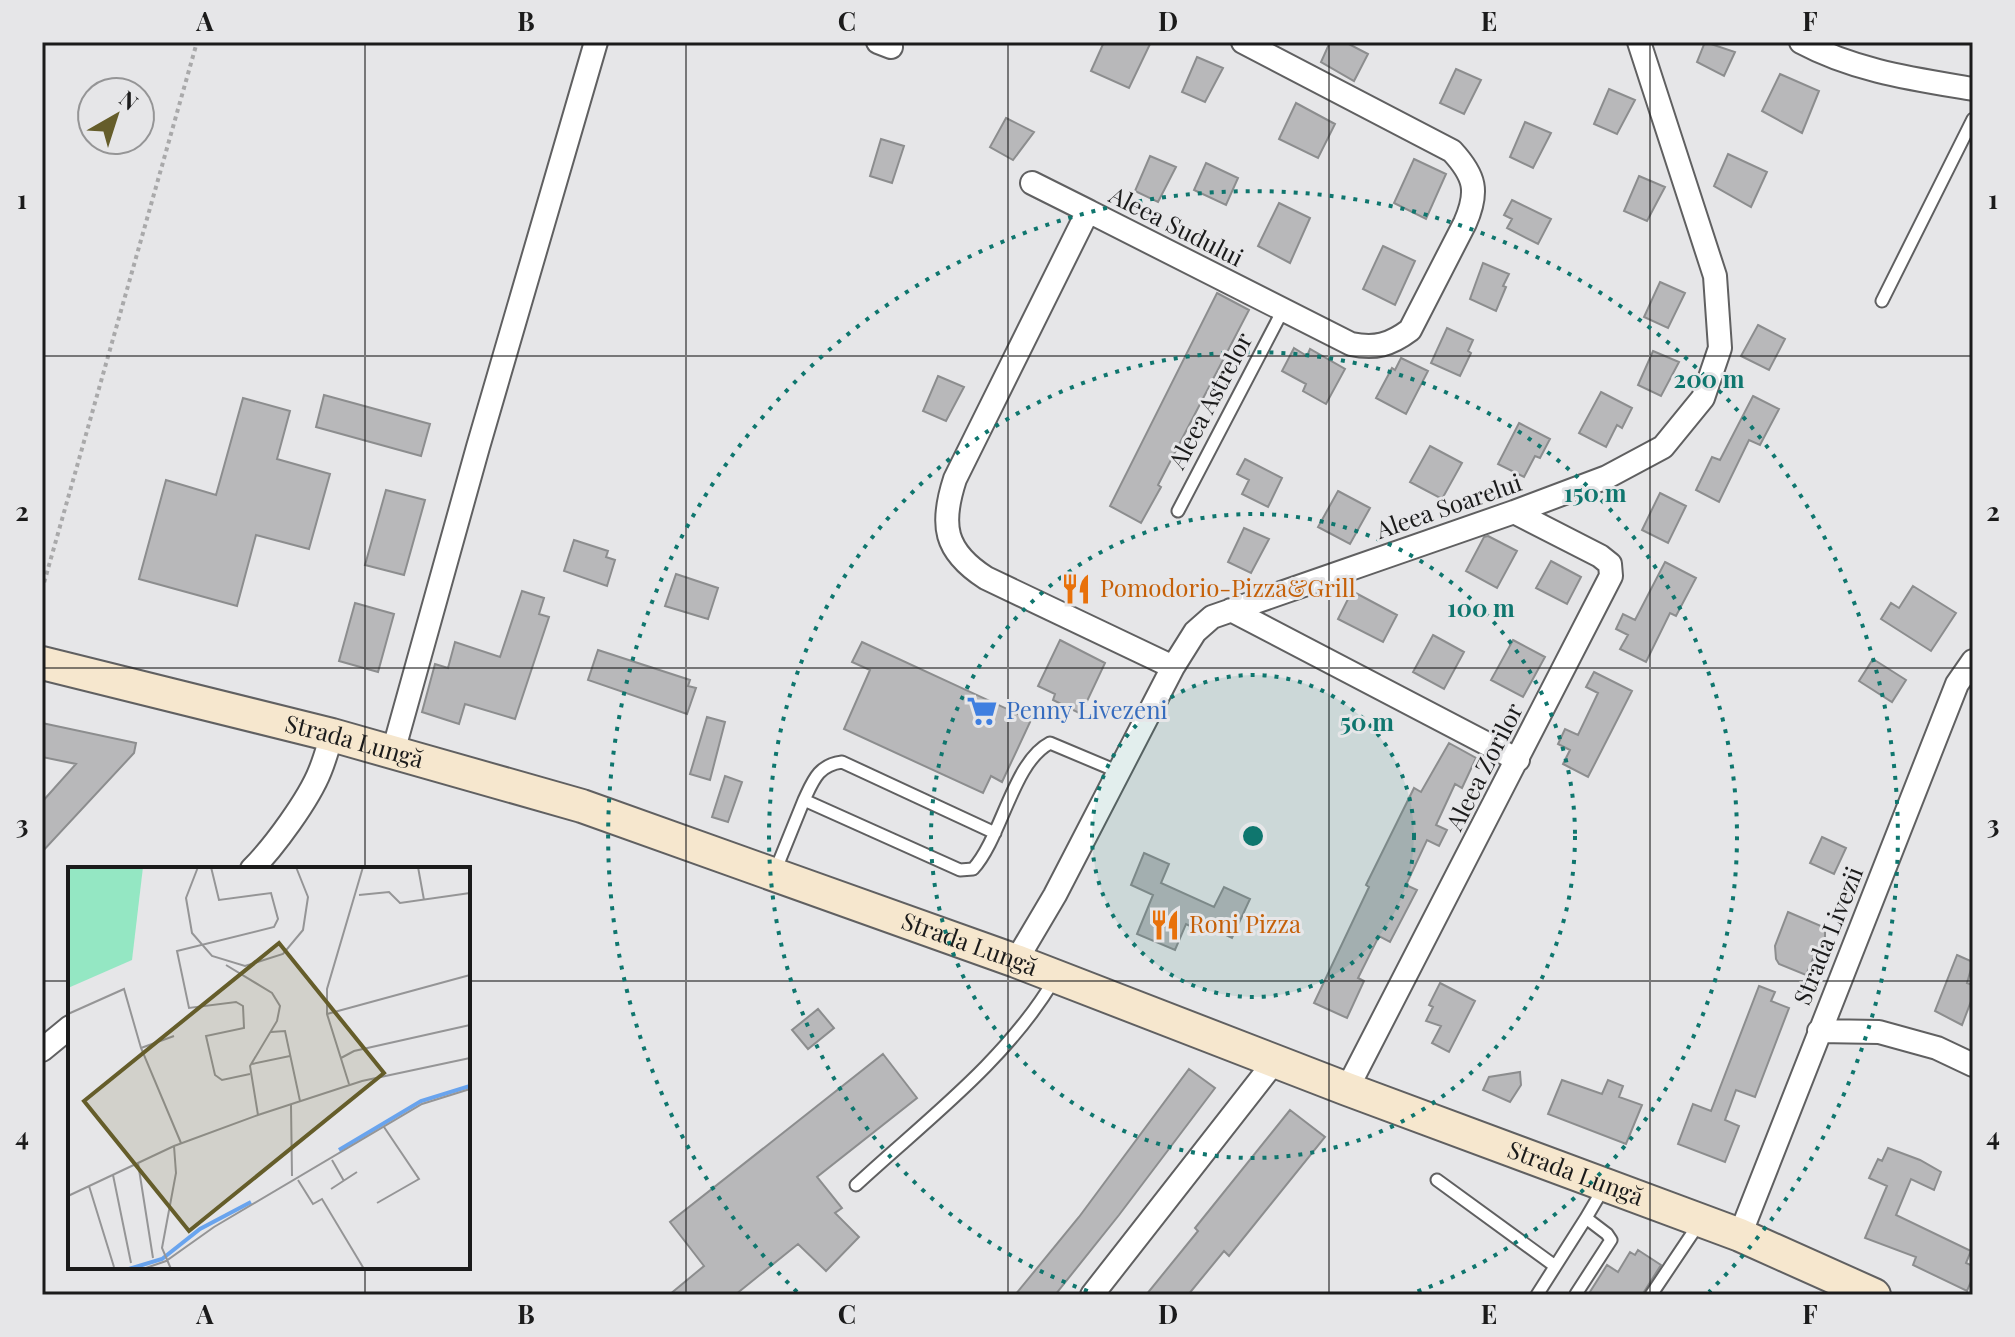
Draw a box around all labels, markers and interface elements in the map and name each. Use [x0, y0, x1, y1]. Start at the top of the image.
text: A [195, 3, 214, 38]
text: B [517, 3, 535, 38]
text: C [838, 3, 856, 38]
text: D [1158, 3, 1178, 38]
text: E [1481, 3, 1497, 38]
text: F [1802, 3, 1818, 38]
north arrow [76, 76, 156, 156]
text: N [114, 83, 145, 116]
street label: Aleea Sudului [1104, 177, 1249, 273]
text: 1 [17, 181, 27, 216]
text: 1 [1988, 181, 1998, 216]
street label: Aleea Astrelor [1159, 326, 1259, 475]
text: 200 m [1674, 362, 1745, 394]
street label: Aleea Soarelui [1370, 465, 1525, 545]
text: 150 m [1564, 476, 1627, 508]
text: 2 [15, 493, 29, 528]
text: 2 [1986, 493, 2000, 528]
place label: Pomodorio-Pizza&Grill [1100, 571, 1356, 603]
restaurant icon: Pomodorio-Pizza&Grill [1059, 572, 1093, 606]
text: 100 m [1447, 591, 1515, 623]
place label: Penny Livezeni [1006, 693, 1168, 725]
supermarket icon: Penny Livezeni [965, 694, 999, 728]
street label: Aleea Zorilor [1437, 697, 1529, 836]
text: 50 m [1340, 705, 1394, 737]
street label: Strada Lungă [282, 706, 428, 774]
text: 3 [16, 806, 28, 841]
text: 3 [1987, 806, 1999, 841]
centre of rings [1239, 822, 1267, 850]
street label: Strada Livezii [1785, 862, 1869, 1009]
inset map [68, 867, 470, 1269]
street label: Strada Lungă [898, 903, 1043, 982]
place label: Roni Pizza [1189, 907, 1301, 939]
restaurant icon: Roni Pizza [1148, 908, 1182, 942]
text: 4 [15, 1118, 29, 1153]
text: 4 [1986, 1118, 2000, 1153]
street label: Strada Lungă [1504, 1132, 1648, 1212]
text: A [195, 1296, 214, 1331]
text: B [517, 1296, 535, 1331]
text: C [838, 1296, 856, 1331]
text: D [1158, 1296, 1178, 1331]
text: E [1481, 1296, 1497, 1331]
text: F [1802, 1296, 1818, 1331]

